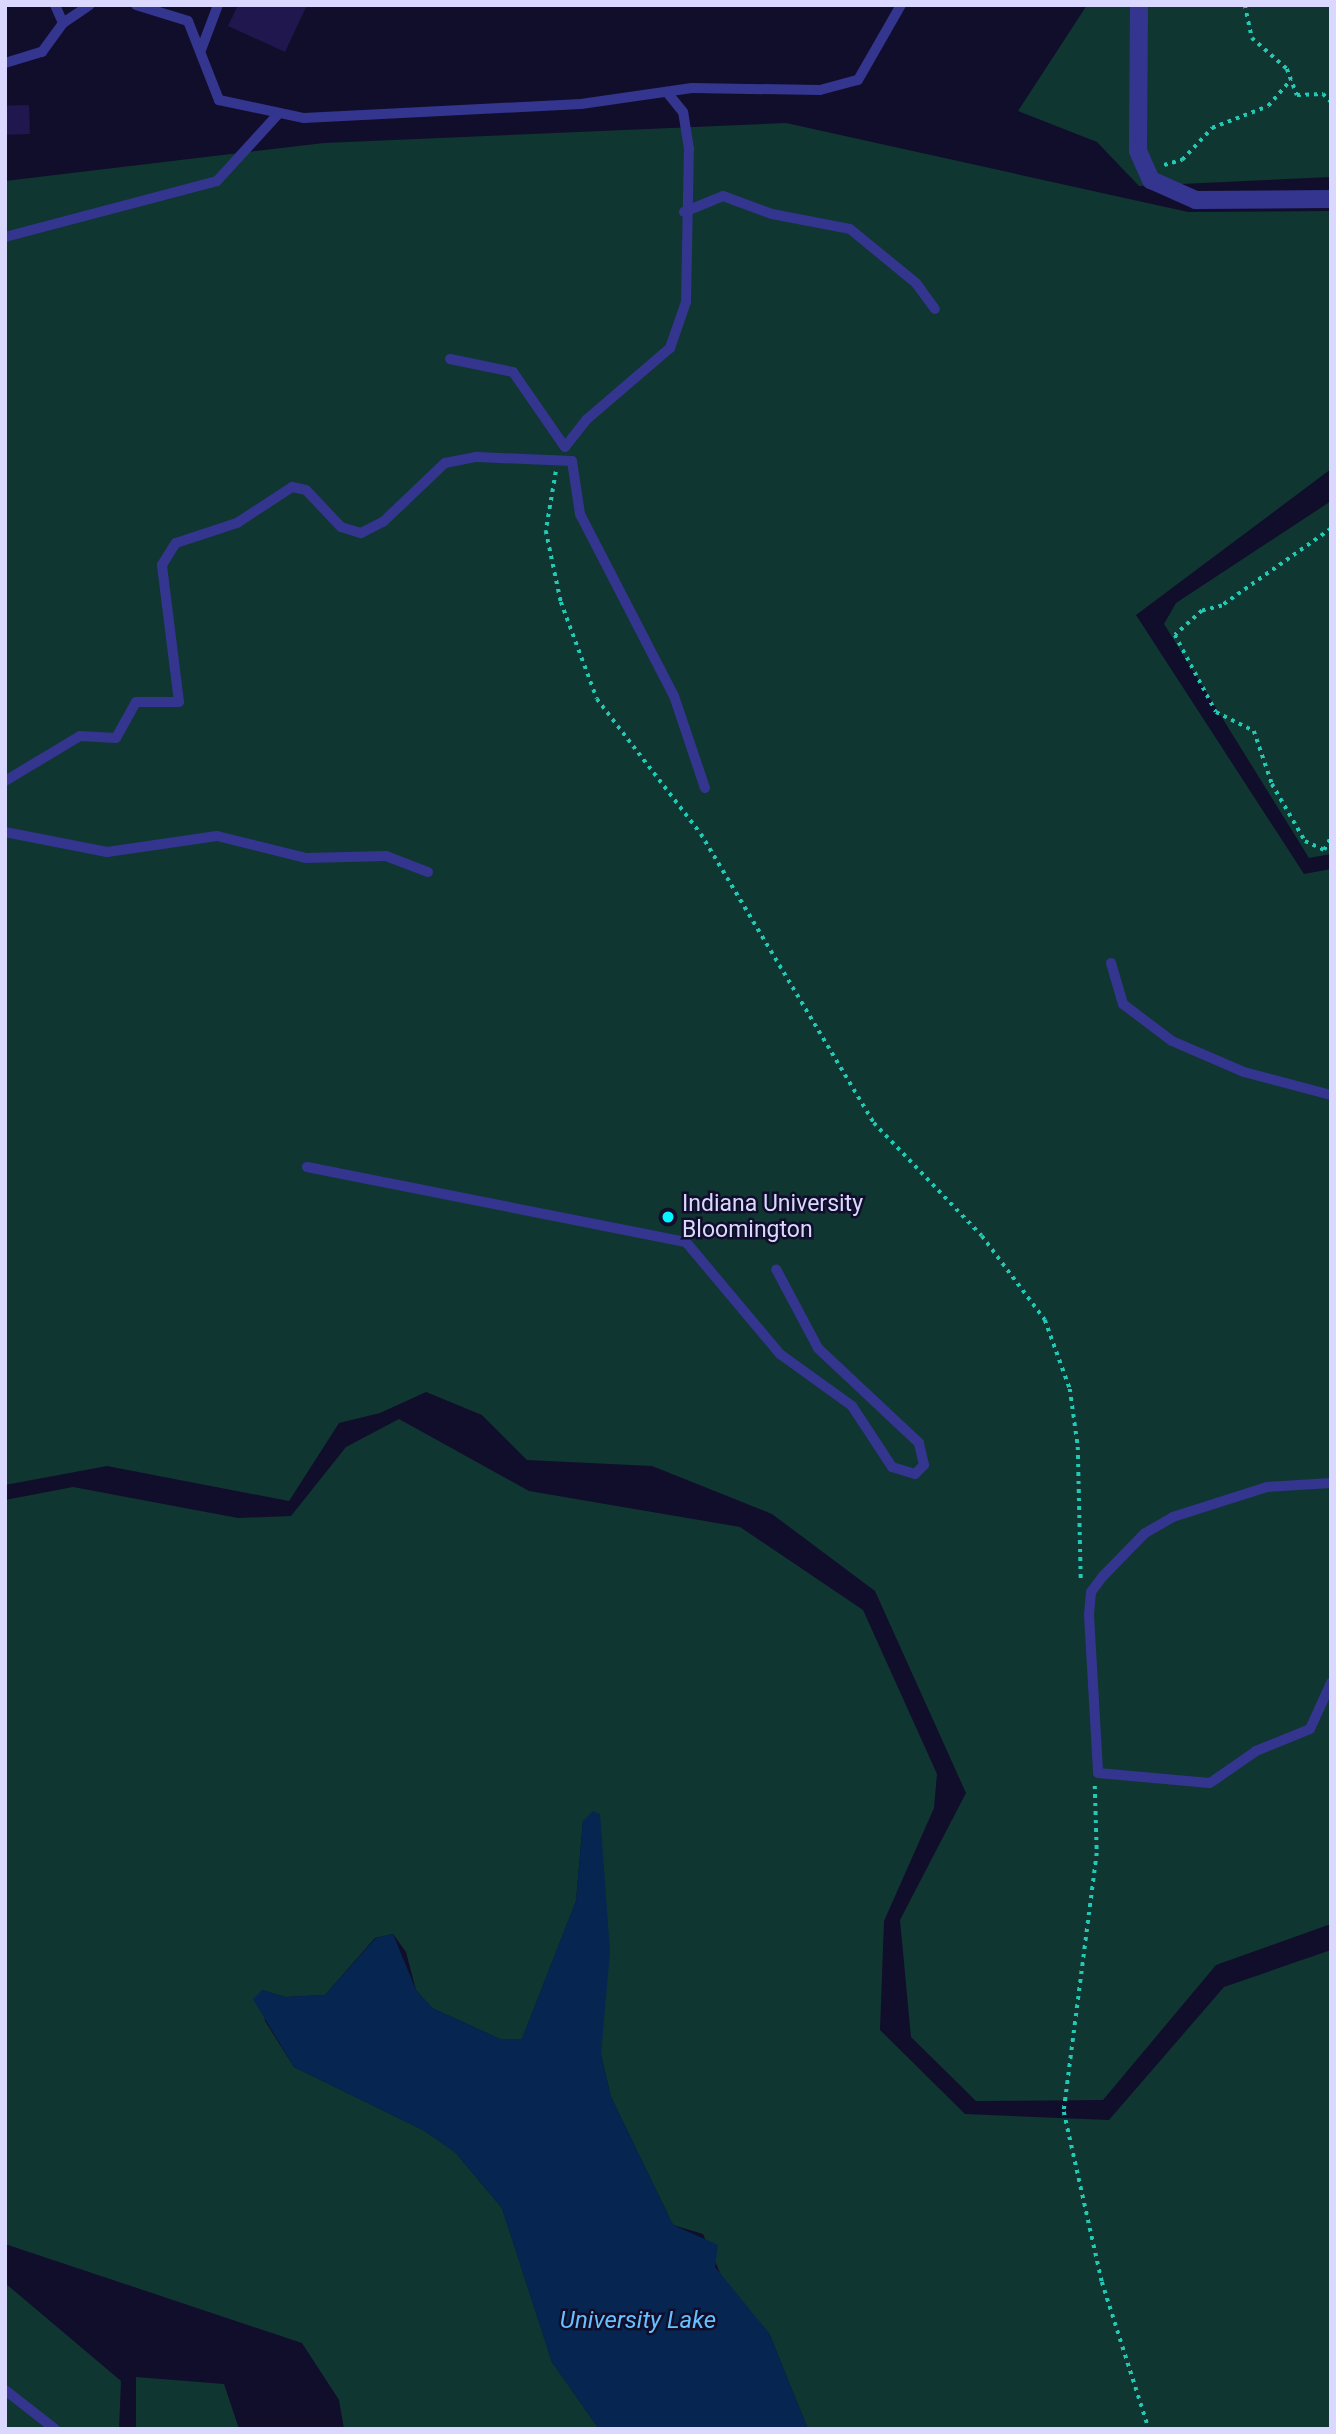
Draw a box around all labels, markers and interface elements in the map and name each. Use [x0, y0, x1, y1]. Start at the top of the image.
place label: Indiana University Bloomington [682, 1190, 863, 1244]
marker: Indiana University Bloomington [660, 1209, 676, 1225]
water label: University Lake [560, 2307, 716, 2335]

